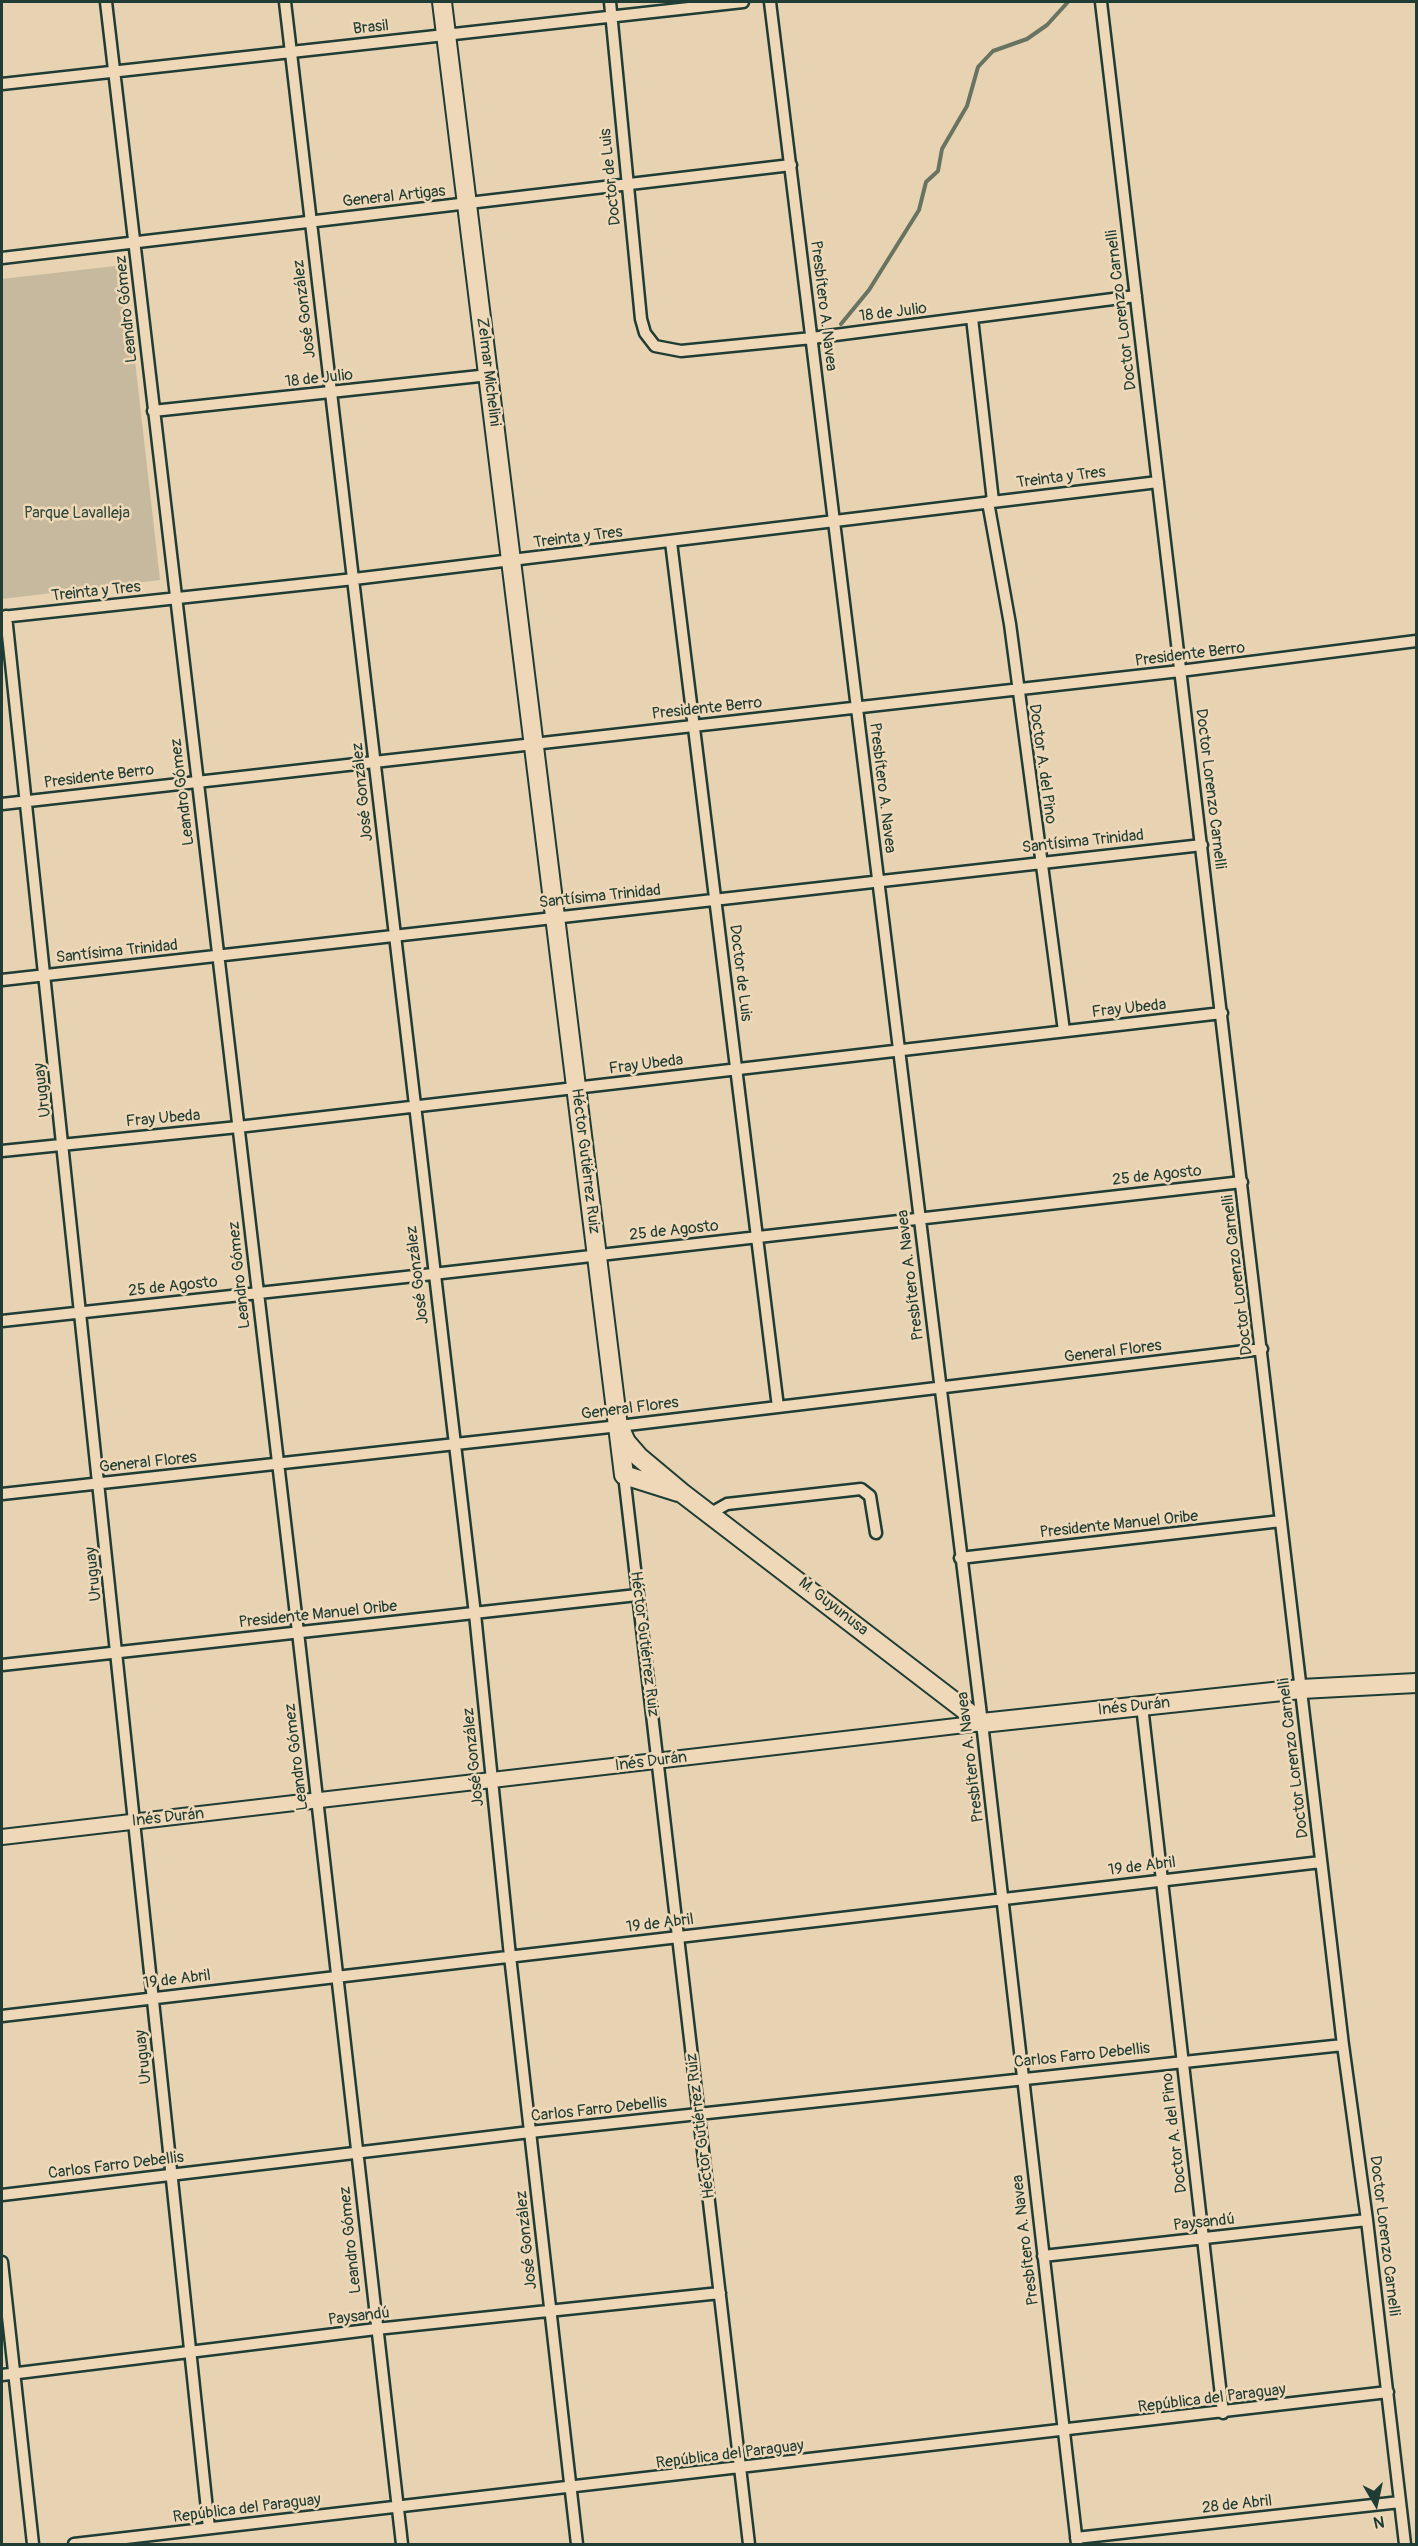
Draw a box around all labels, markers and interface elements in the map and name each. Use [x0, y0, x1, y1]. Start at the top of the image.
street label: Brasil [352, 17, 390, 39]
street label: Doctor de Luis [596, 128, 626, 226]
street label: General Artigas [341, 182, 447, 212]
street label: Doctor Lorenzo Carnelli [1103, 229, 1141, 391]
street label: Presbítero A. Navea [805, 240, 841, 372]
street label: Leandro Gómez [112, 254, 142, 364]
street label: José González [289, 259, 321, 359]
street label: 18 de Julio [858, 299, 928, 327]
street label: Zelmar Michelini [472, 316, 504, 428]
street label: 18 de Julio [284, 366, 354, 392]
street label: Treinta y Tres [1015, 463, 1107, 493]
park label: Parque Lavalleja [24, 504, 130, 524]
street label: Treinta y Tres [532, 523, 624, 553]
street label: Treinta y Tres [50, 578, 142, 606]
street label: Presidente Berro [1134, 639, 1246, 671]
street label: Presidente Berro [651, 694, 763, 724]
street label: Doctor A. del Pino [1024, 703, 1060, 825]
street label: Doctor Lorenzo Carnelli [1191, 708, 1229, 870]
street label: Presbítero A. Navea [864, 722, 900, 854]
street label: Leandro Gómez [167, 737, 199, 847]
street label: José González [348, 742, 378, 842]
street label: Presidente Berro [43, 761, 155, 793]
street label: Santísima Trinidad [1021, 826, 1145, 858]
street label: Santísima Trinidad [538, 881, 662, 913]
street label: Doctor de Luis [725, 923, 755, 1023]
street label: Santísima Trinidad [55, 936, 179, 968]
street label: Fray Ubeda [1091, 996, 1167, 1022]
street label: Fray Ubeda [608, 1051, 684, 1079]
street label: Uruguay [30, 1062, 56, 1118]
street label: Héctor Gutiérrez Ruiz [567, 1087, 603, 1235]
street label: Fray Ubeda [125, 1106, 201, 1132]
street label: 25 de Agosto [1111, 1162, 1203, 1190]
street label: Doctor Lorenzo Carnelli [1219, 1194, 1257, 1356]
street label: Presbítero A. Navea [893, 1209, 929, 1341]
street label: 25 de Agosto [628, 1217, 720, 1245]
street label: Leandro Gómez [225, 1220, 255, 1330]
street label: José González [402, 1225, 434, 1325]
street label: 25 de Agosto [127, 1273, 219, 1301]
street label: General Flores [1063, 1336, 1163, 1368]
street label: General Flores [580, 1393, 680, 1425]
street label: General Flores [98, 1448, 198, 1478]
street label: Presidente Manuel Oribe [1039, 1507, 1199, 1543]
street label: Uruguay [82, 1546, 106, 1602]
street label: Héctor Gutiérrez Ruiz [626, 1570, 662, 1718]
street label: M. Guyunusa [794, 1574, 872, 1640]
street label: Presidente Manuel Oribe [238, 1597, 398, 1633]
street label: Doctor Lorenzo Carnelli [1275, 1677, 1313, 1839]
street label: Presbítero A. Navea [953, 1691, 989, 1823]
street label: Inés Durán [1097, 1694, 1171, 1720]
street label: Leandro Gómez [281, 1702, 313, 1812]
street label: José González [459, 1707, 489, 1807]
street label: Inés Durán [614, 1748, 688, 1776]
street label: Inés Durán [131, 1805, 205, 1831]
street label: 19 de Abril [1107, 1853, 1177, 1881]
street label: 19 de Abril [625, 1910, 695, 1938]
street label: 19 de Abril [142, 1966, 212, 1994]
street label: Uruguay [132, 2029, 156, 2085]
street label: Carlos Farro Debellis [1013, 2039, 1151, 2073]
street label: Héctor Gutiérrez Ruiz [683, 2052, 719, 2200]
street label: Doctor A. del Pino [1158, 2072, 1192, 2194]
street label: Carlos Farro Debellis [530, 2093, 668, 2127]
street label: Carlos Farro Debellis [47, 2148, 185, 2184]
street label: Doctor Lorenzo Carnelli [1365, 2155, 1403, 2317]
street label: Presbítero A. Navea [1008, 2174, 1044, 2306]
street label: Leandro Gómez [336, 2185, 366, 2295]
street label: José González [512, 2190, 542, 2290]
street label: Paysandú [1172, 2210, 1236, 2236]
street label: Paysandú [327, 2304, 391, 2330]
street label: República del Paraguay [1137, 2380, 1287, 2418]
street label: República del Paraguay [655, 2436, 805, 2474]
north arrow [1346, 2474, 1406, 2534]
street label: República del Paraguay [172, 2490, 322, 2528]
street label: 28 de Abril [1201, 2492, 1273, 2518]
text: N [1372, 2511, 1386, 2533]

